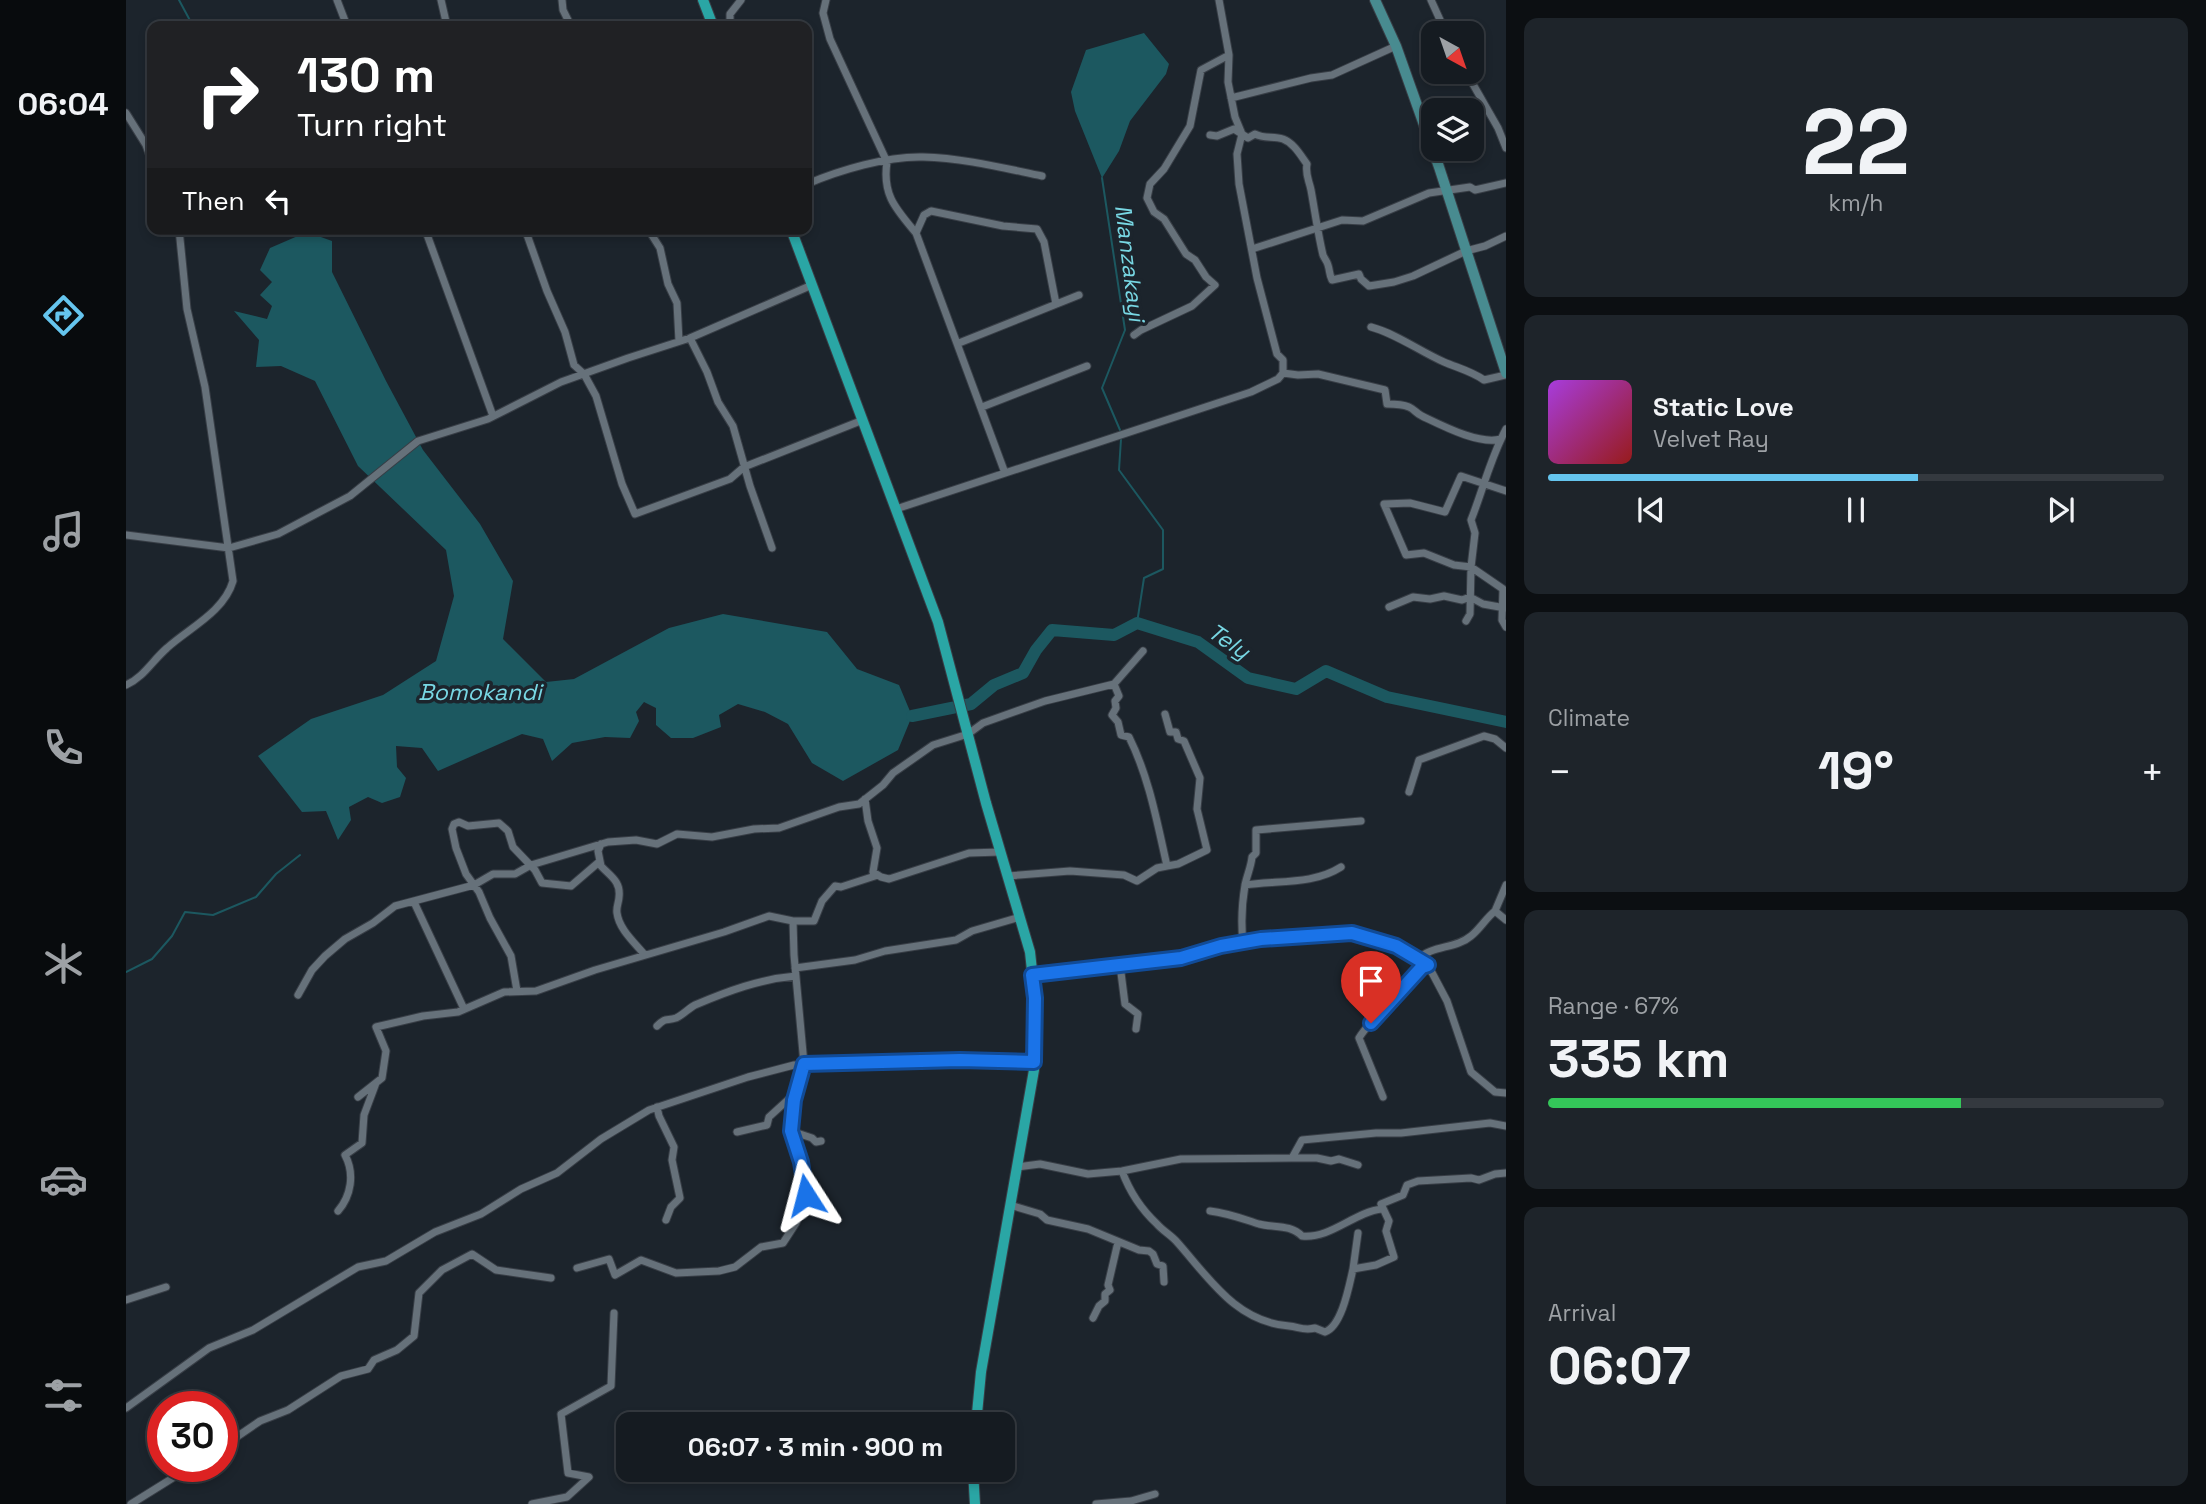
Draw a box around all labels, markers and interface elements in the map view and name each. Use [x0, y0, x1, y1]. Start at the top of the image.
north arrow [1421, 21, 1484, 84]
map controls [1421, 21, 1484, 161]
text: 130 m [297, 44, 435, 106]
icon: right [182, 49, 273, 140]
text: 06:04 [17, 84, 109, 124]
text: 22 [1802, 84, 1910, 201]
button: layers [1421, 98, 1484, 161]
text: Turn right [297, 105, 447, 145]
icon: left [259, 182, 297, 220]
text: Then [182, 184, 245, 218]
text: km/h [1829, 188, 1883, 218]
water label: Manzakayi [1108, 203, 1152, 325]
icon: directions [39, 291, 88, 340]
text: Static Love [1653, 390, 1794, 424]
text: Velvet Ray [1653, 424, 1769, 454]
icon: previous [1632, 491, 1670, 529]
icon: pause [1837, 491, 1875, 529]
icon: next [2042, 491, 2080, 529]
icon: music [39, 507, 88, 556]
water label: Tely [1202, 616, 1257, 666]
water label: Bomokandi [418, 677, 544, 707]
text: Climate [1548, 703, 1630, 733]
icon: phone [39, 723, 88, 772]
text: 19° [1818, 738, 1894, 804]
text: − [1548, 748, 1572, 796]
text: + [2140, 748, 2164, 796]
icon: climate [39, 939, 88, 988]
pin [1341, 951, 1401, 1023]
icon: arrive [1352, 962, 1390, 1000]
text: Range · 67% [1548, 991, 1679, 1021]
text: 335 km [1548, 1026, 1729, 1092]
icon: car [39, 1155, 88, 1204]
position arrow [769, 1158, 843, 1232]
text: Arrival [1548, 1298, 1616, 1328]
text: 06:07 [1548, 1333, 1691, 1399]
icon: filters [39, 1371, 88, 1420]
speed limit sign: 30 [147, 1391, 238, 1482]
text: 06:07 · 3 min · 900 m [688, 1430, 943, 1464]

